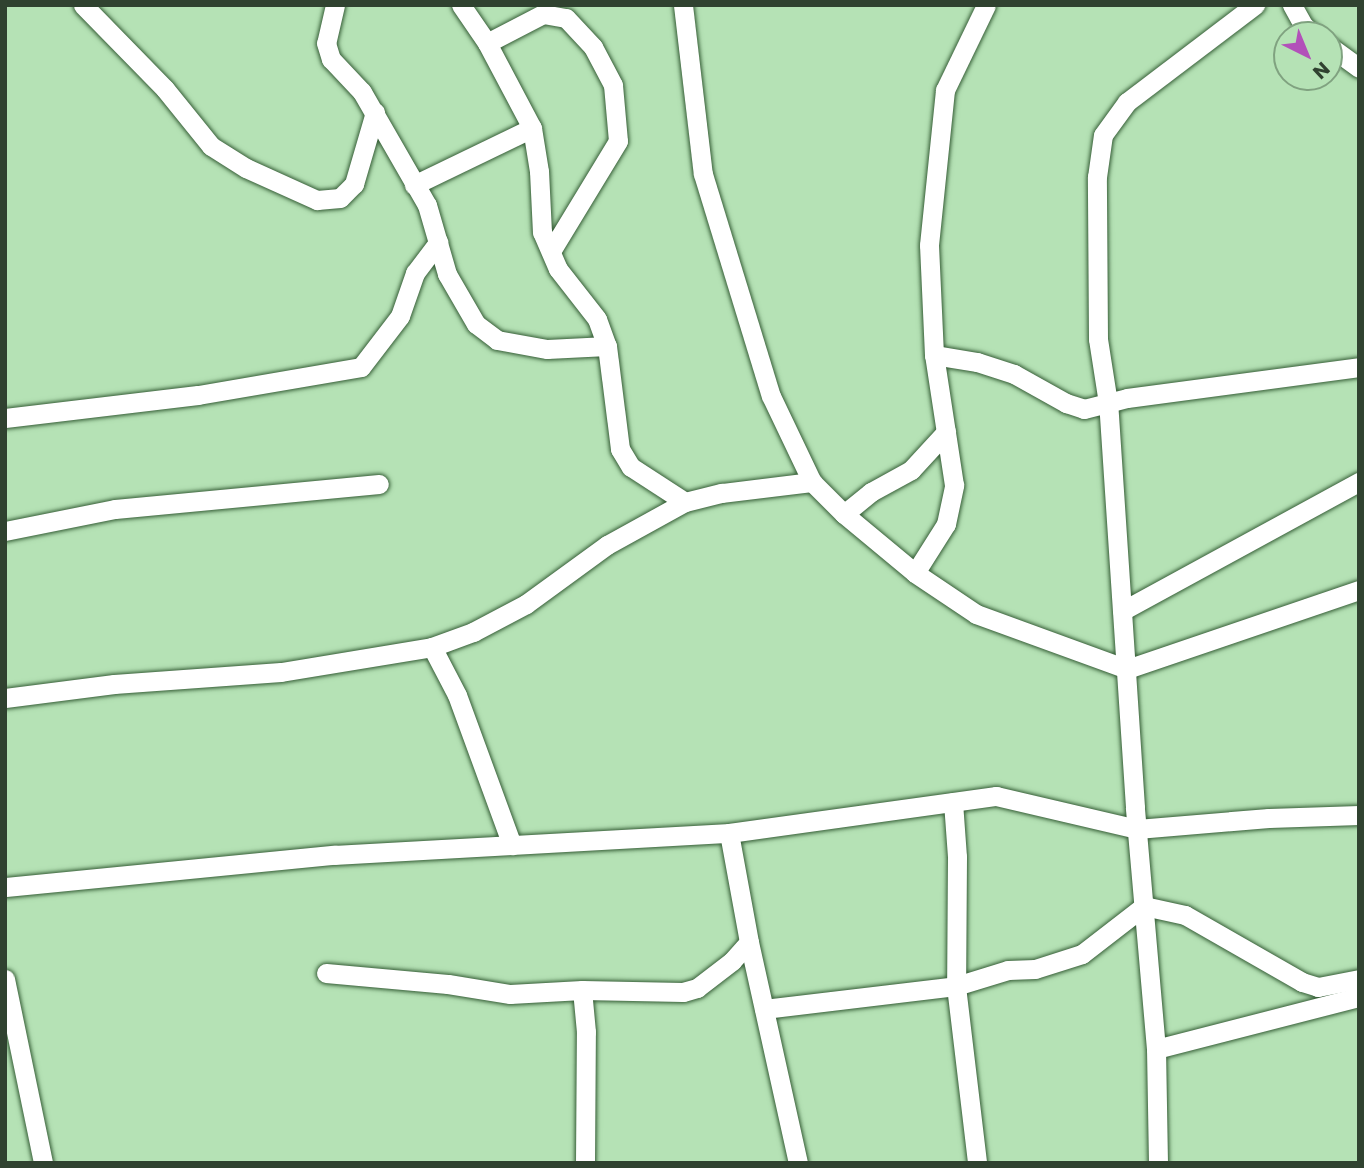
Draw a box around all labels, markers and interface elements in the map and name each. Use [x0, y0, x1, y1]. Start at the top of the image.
north arrow [1273, 21, 1343, 91]
text: N [1307, 56, 1336, 85]

